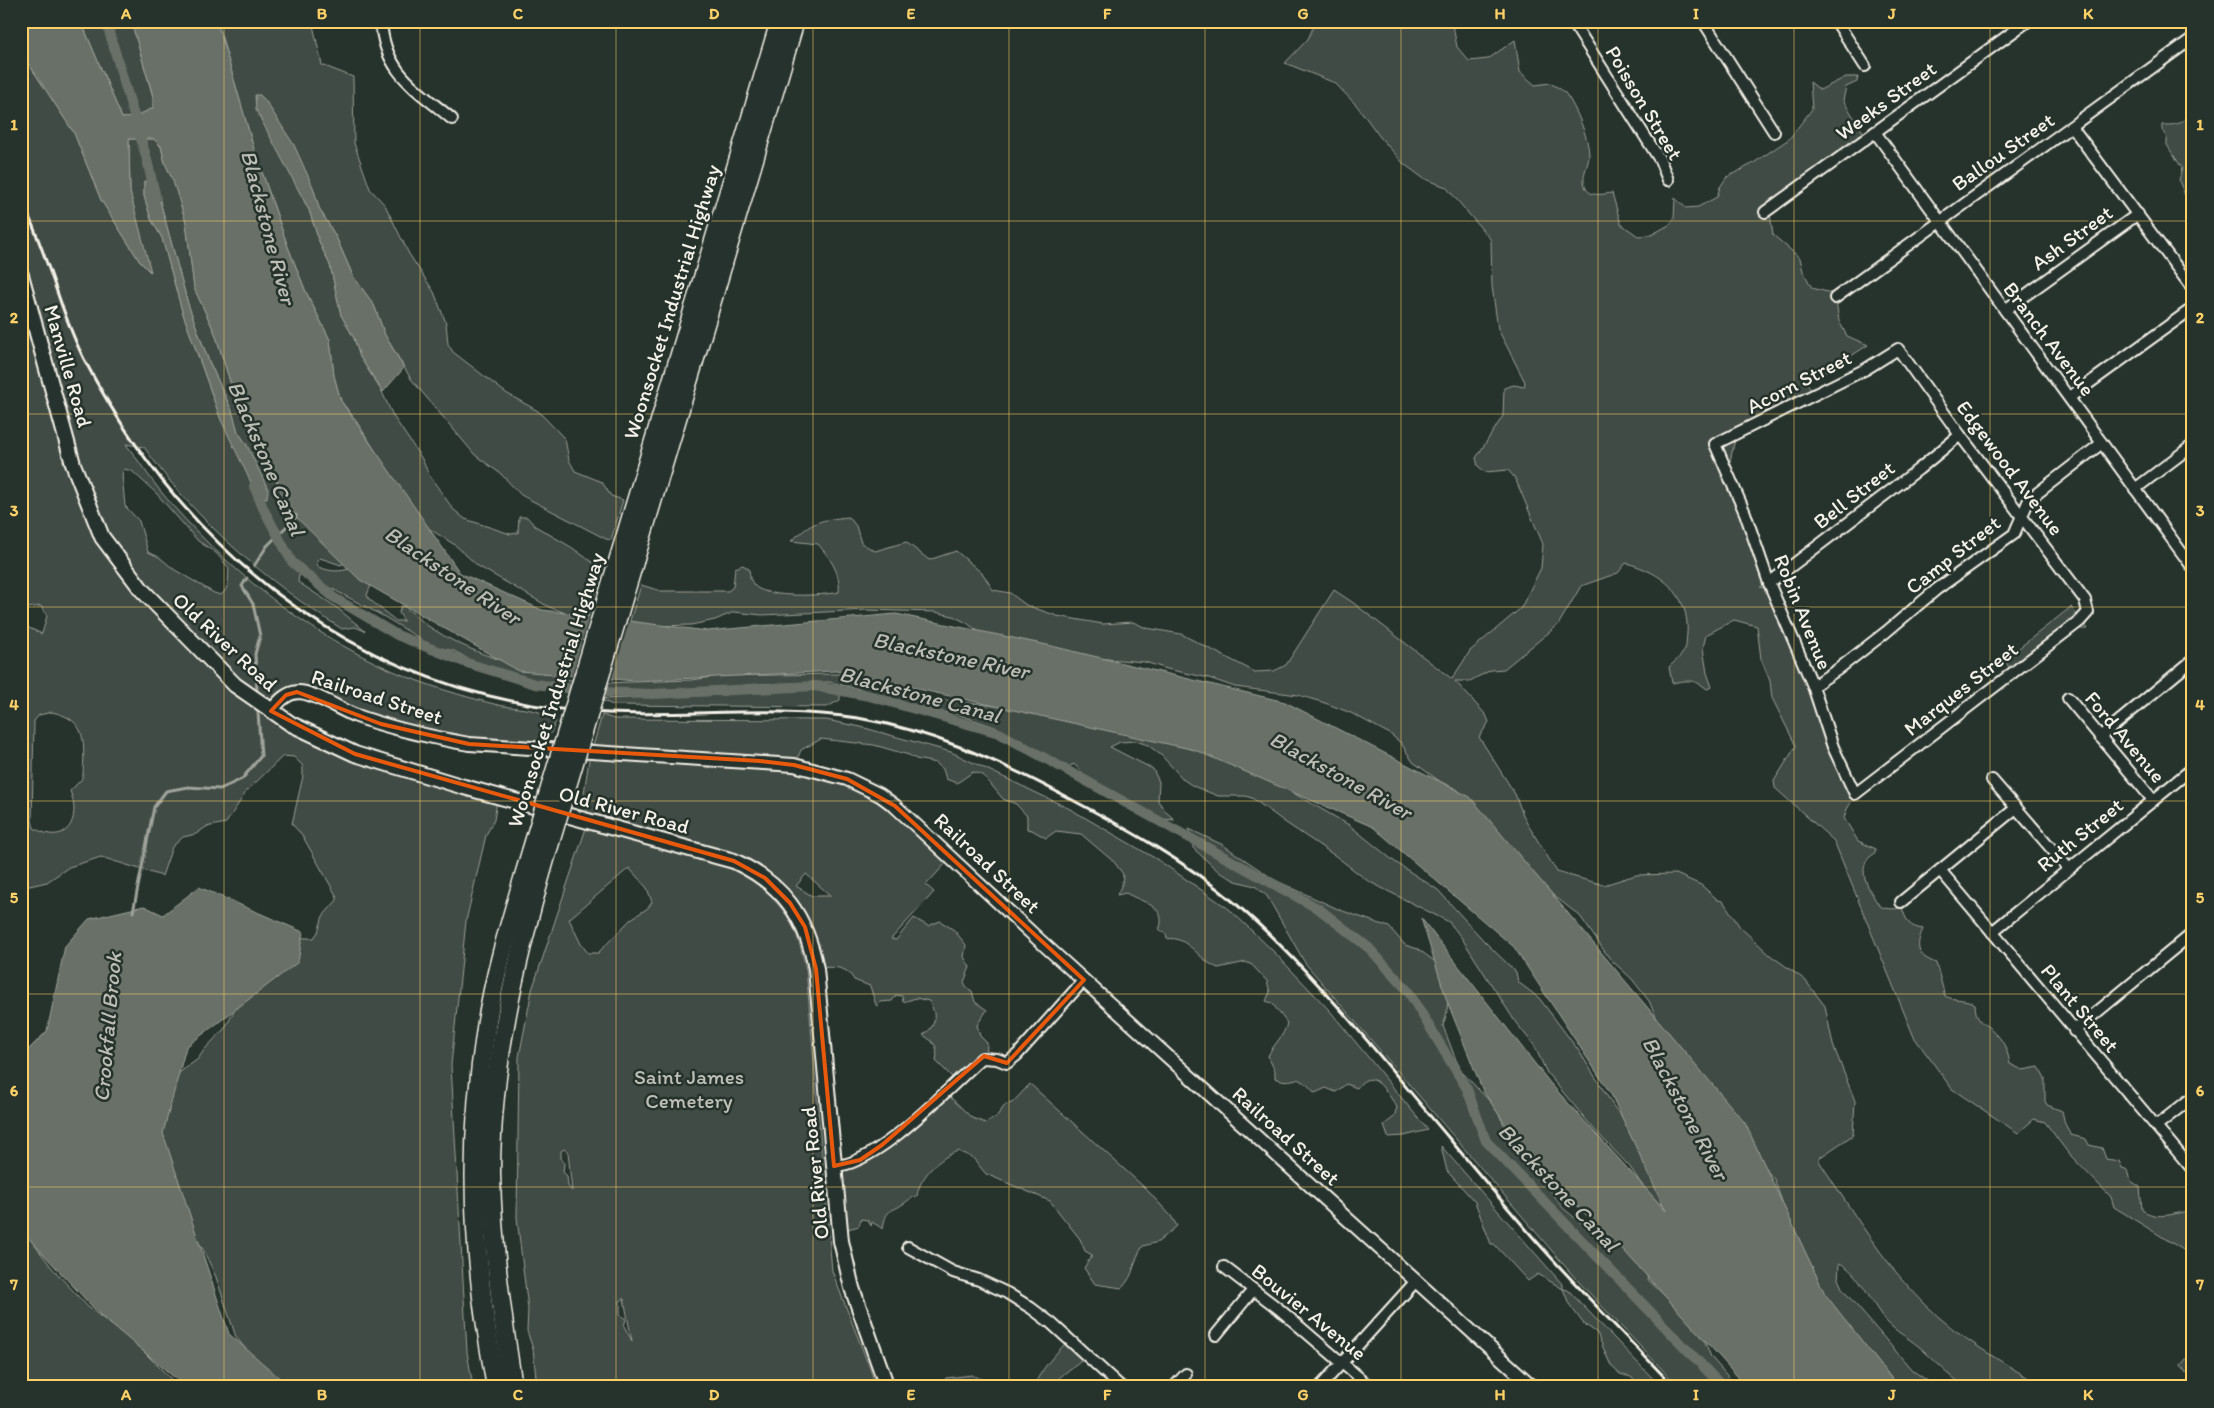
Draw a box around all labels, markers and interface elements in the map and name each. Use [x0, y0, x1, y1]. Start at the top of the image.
text: A [120, 4, 132, 23]
text: B [317, 4, 328, 23]
text: C [513, 4, 524, 23]
text: D [709, 4, 720, 23]
text: E [907, 4, 916, 23]
text: F [1103, 4, 1112, 23]
text: G [1297, 4, 1309, 23]
text: H [1494, 4, 1506, 23]
text: I [1693, 4, 1699, 23]
text: J [1887, 4, 1896, 23]
text: K [2083, 4, 2094, 23]
street label: Poisson Street [1600, 41, 1688, 165]
street label: Weeks Street [1831, 56, 1941, 145]
street label: Ballou Street [1947, 107, 2059, 196]
text: 1 [10, 115, 18, 134]
text: 1 [2196, 115, 2204, 134]
water label: Blackstone River [235, 147, 303, 310]
street label: Woonsocket Industrial Highway [618, 161, 725, 442]
street label: Ash Street [2026, 200, 2117, 275]
street label: Branch Avenue [1998, 277, 2100, 401]
street label: Manville Road [39, 302, 98, 430]
text: 2 [10, 308, 19, 327]
text: 2 [2196, 308, 2205, 327]
street label: Acorn Street [1742, 344, 1855, 419]
water label: Blackstone Canal [222, 377, 312, 541]
street label: Edgewood Avenue [1952, 395, 2069, 540]
street label: Bell Street [1808, 455, 1899, 534]
text: 3 [10, 501, 19, 520]
text: 3 [2196, 501, 2205, 520]
street label: Camp Street [1900, 510, 2005, 599]
water label: Blackstone River [380, 520, 528, 632]
street label: Woonsocket Industrial Highway [502, 549, 609, 830]
street label: Robin Avenue [1769, 550, 1838, 673]
street label: Old River Road [168, 587, 283, 696]
water label: Blackstone River [871, 626, 1034, 686]
street label: Marques Street [1899, 636, 2023, 741]
water label: Blackstone Canal [836, 660, 1005, 729]
street label: Railroad Street [309, 664, 446, 729]
street label: Ford Avenue [2080, 686, 2171, 788]
text: 4 [9, 695, 19, 714]
text: 4 [2195, 695, 2205, 714]
water label: Blackstone River [1265, 725, 1419, 827]
street label: Old River Road [556, 780, 692, 839]
street label: Ruth Street [2032, 792, 2128, 877]
street label: Railroad Street [929, 807, 1046, 918]
text: 5 [10, 888, 19, 907]
text: 5 [2196, 888, 2205, 907]
water label: Crookfall Brook [88, 949, 128, 1103]
street label: Plant Street [2036, 958, 2125, 1057]
water label: Blackstone River [1636, 1032, 1736, 1187]
park label: Saint James Cemetery [634, 1064, 744, 1113]
text: 6 [10, 1081, 19, 1100]
street label: Railroad Street [1227, 1081, 1345, 1191]
text: 6 [2196, 1081, 2205, 1100]
street label: Old River Road [795, 1105, 834, 1241]
water label: Blackstone Canal [1492, 1118, 1626, 1258]
street label: Bouvier Avenue [1247, 1258, 1372, 1365]
text: 7 [9, 1275, 18, 1294]
text: 7 [2195, 1275, 2204, 1294]
text: A [120, 1385, 132, 1404]
text: B [317, 1385, 328, 1404]
text: C [513, 1385, 524, 1404]
text: D [709, 1385, 720, 1404]
text: E [907, 1385, 916, 1404]
text: F [1103, 1385, 1112, 1404]
text: G [1297, 1385, 1309, 1404]
text: H [1494, 1385, 1506, 1404]
text: I [1693, 1385, 1699, 1404]
text: J [1887, 1385, 1896, 1404]
text: K [2083, 1385, 2094, 1404]

